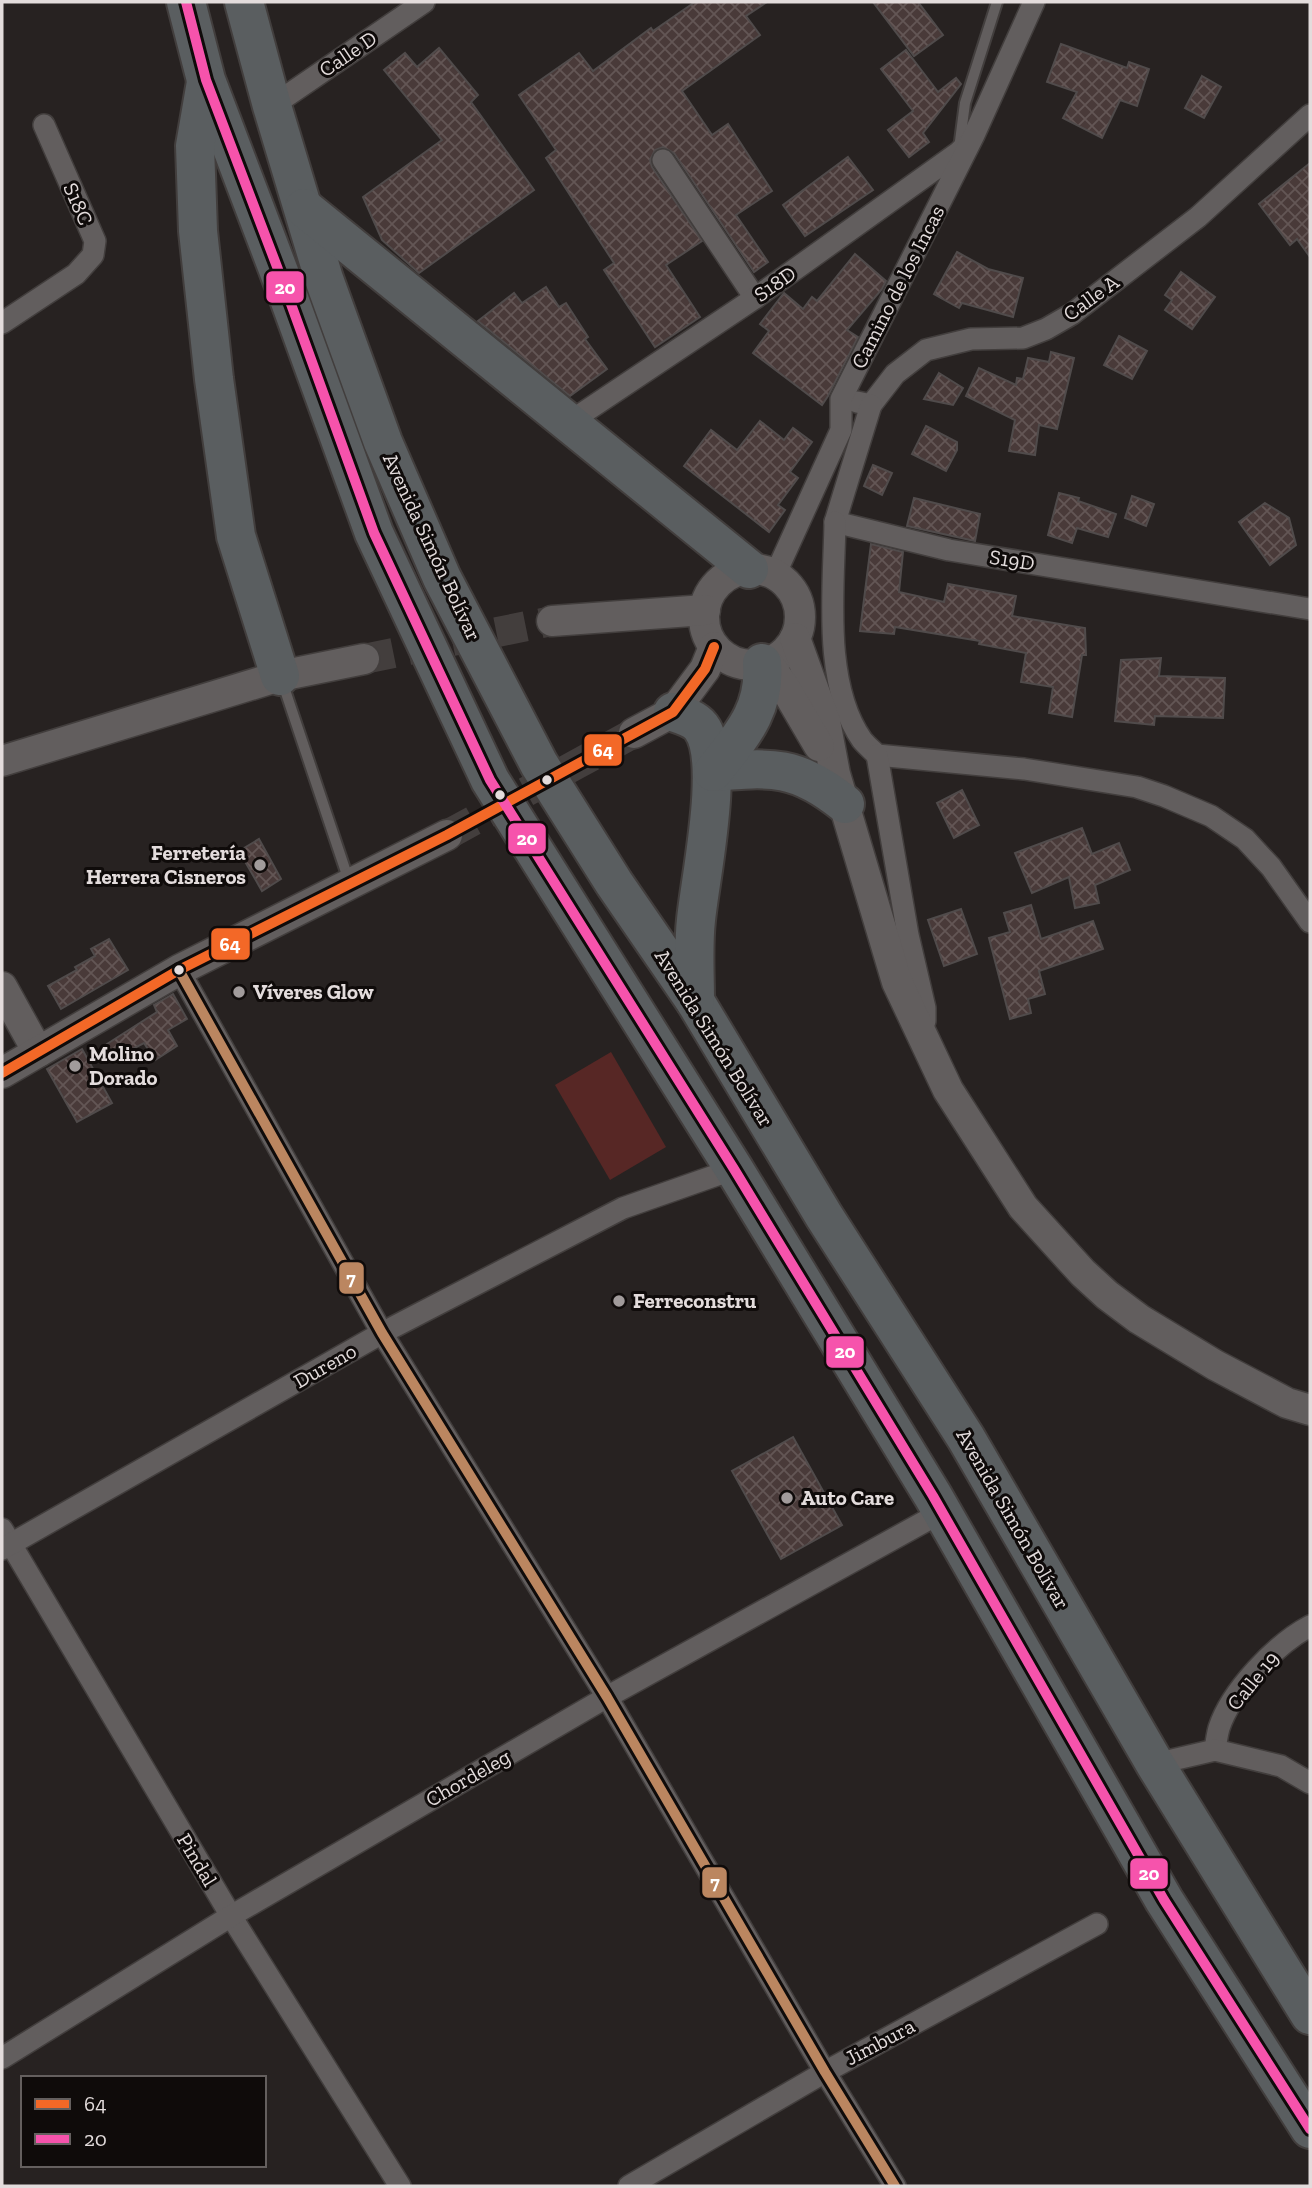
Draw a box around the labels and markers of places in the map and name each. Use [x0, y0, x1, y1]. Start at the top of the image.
unlabelled marker [540, 773, 554, 787]
unlabelled marker [493, 788, 507, 802]
place label: Ferretería Herrera Cisneros [86, 840, 246, 889]
marker: Ferretería Herrera Cisneros [252, 857, 268, 873]
unlabelled marker [172, 963, 186, 977]
place label: Víveres Glow [253, 979, 374, 1004]
marker: Víveres Glow [231, 984, 247, 1000]
place label: Molino Dorado [89, 1041, 157, 1090]
marker: Molino Dorado [67, 1058, 83, 1074]
place label: Ferreconstru [633, 1288, 756, 1313]
marker: Ferreconstru [611, 1293, 627, 1309]
place label: Auto Care [801, 1485, 894, 1510]
marker: Auto Care [779, 1490, 795, 1506]

